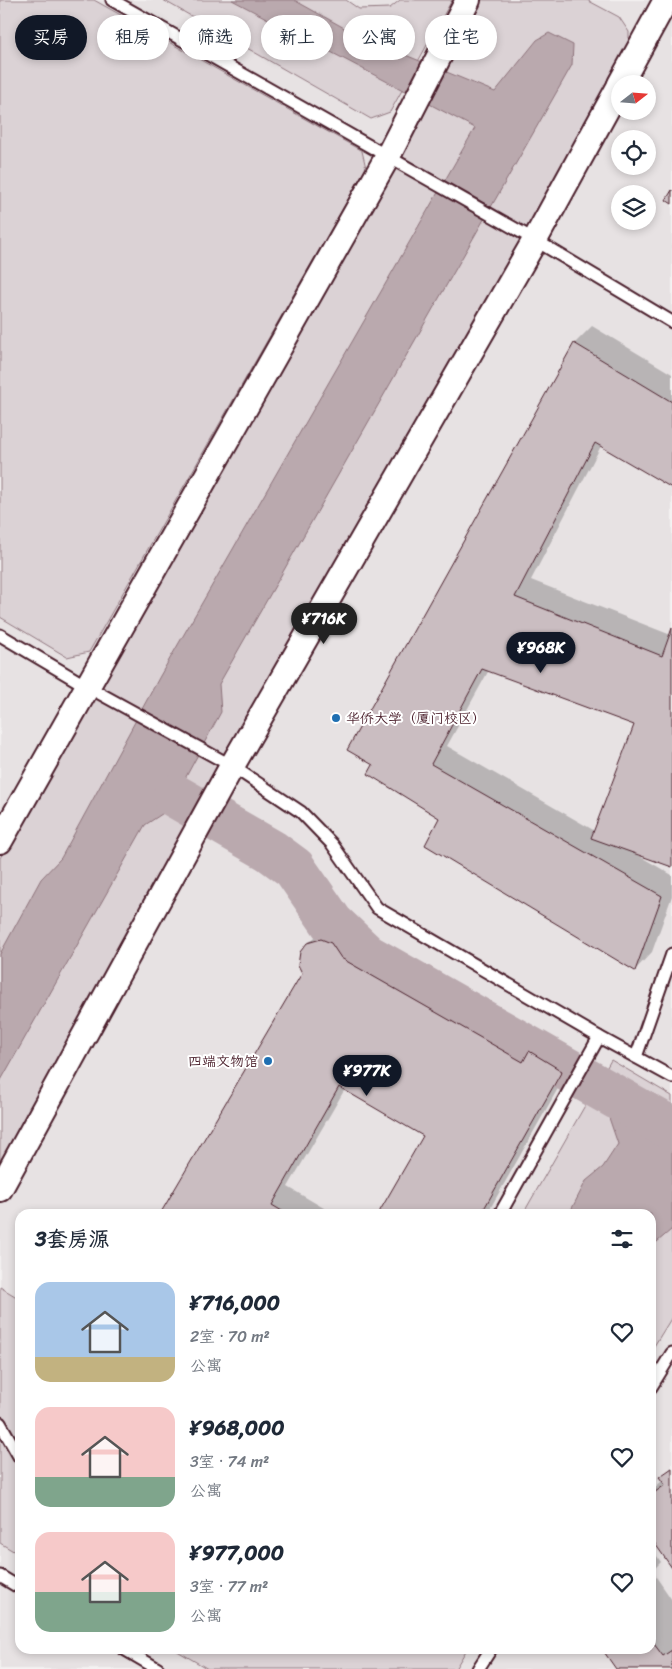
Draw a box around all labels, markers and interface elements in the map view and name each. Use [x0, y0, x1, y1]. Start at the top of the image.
chip: 买房 [15, 15, 87, 60]
chip: 租房 [97, 15, 169, 60]
chip: 筛选 [179, 15, 251, 60]
chip: 新上 [261, 15, 333, 60]
chip: 公寓 [343, 15, 415, 60]
chip: 住宅 [425, 15, 497, 60]
north arrow [611, 75, 656, 120]
map controls [611, 75, 656, 230]
button: locate [611, 130, 656, 175]
button: layers [611, 185, 656, 230]
pin: ¥716K [289, 602, 359, 645]
text: ¥716K [302, 604, 346, 633]
pin: ¥968K [506, 632, 576, 674]
text: ¥968K [517, 633, 565, 662]
place label: 华侨大学（厦门校区） [346, 706, 486, 731]
marker: 华侨大学（厦门校区） [330, 712, 342, 724]
place label: 四端文物馆 [188, 1049, 258, 1074]
pin: ¥977K [332, 1054, 402, 1097]
marker: 四端文物馆 [262, 1055, 274, 1067]
text: ¥977K [344, 1056, 390, 1085]
text: 3套房源 [35, 1220, 110, 1258]
icon: filters [608, 1225, 636, 1253]
text: ¥716,000 [190, 1284, 280, 1322]
icon: home [75, 1302, 135, 1362]
icon: heart [608, 1318, 636, 1346]
text: 2室 · 70 m² [190, 1322, 270, 1351]
text: 公寓 [190, 1351, 222, 1380]
text: ¥968,000 [190, 1409, 285, 1447]
icon: home [75, 1427, 135, 1487]
icon: heart [608, 1443, 636, 1471]
text: 3室 · 74 m² [190, 1447, 269, 1476]
text: 公寓 [190, 1476, 222, 1505]
text: ¥977,000 [190, 1534, 284, 1572]
icon: home [75, 1552, 135, 1612]
icon: heart [608, 1568, 636, 1596]
text: 3室 · 77 m² [190, 1572, 268, 1601]
text: 公寓 [190, 1601, 222, 1630]

